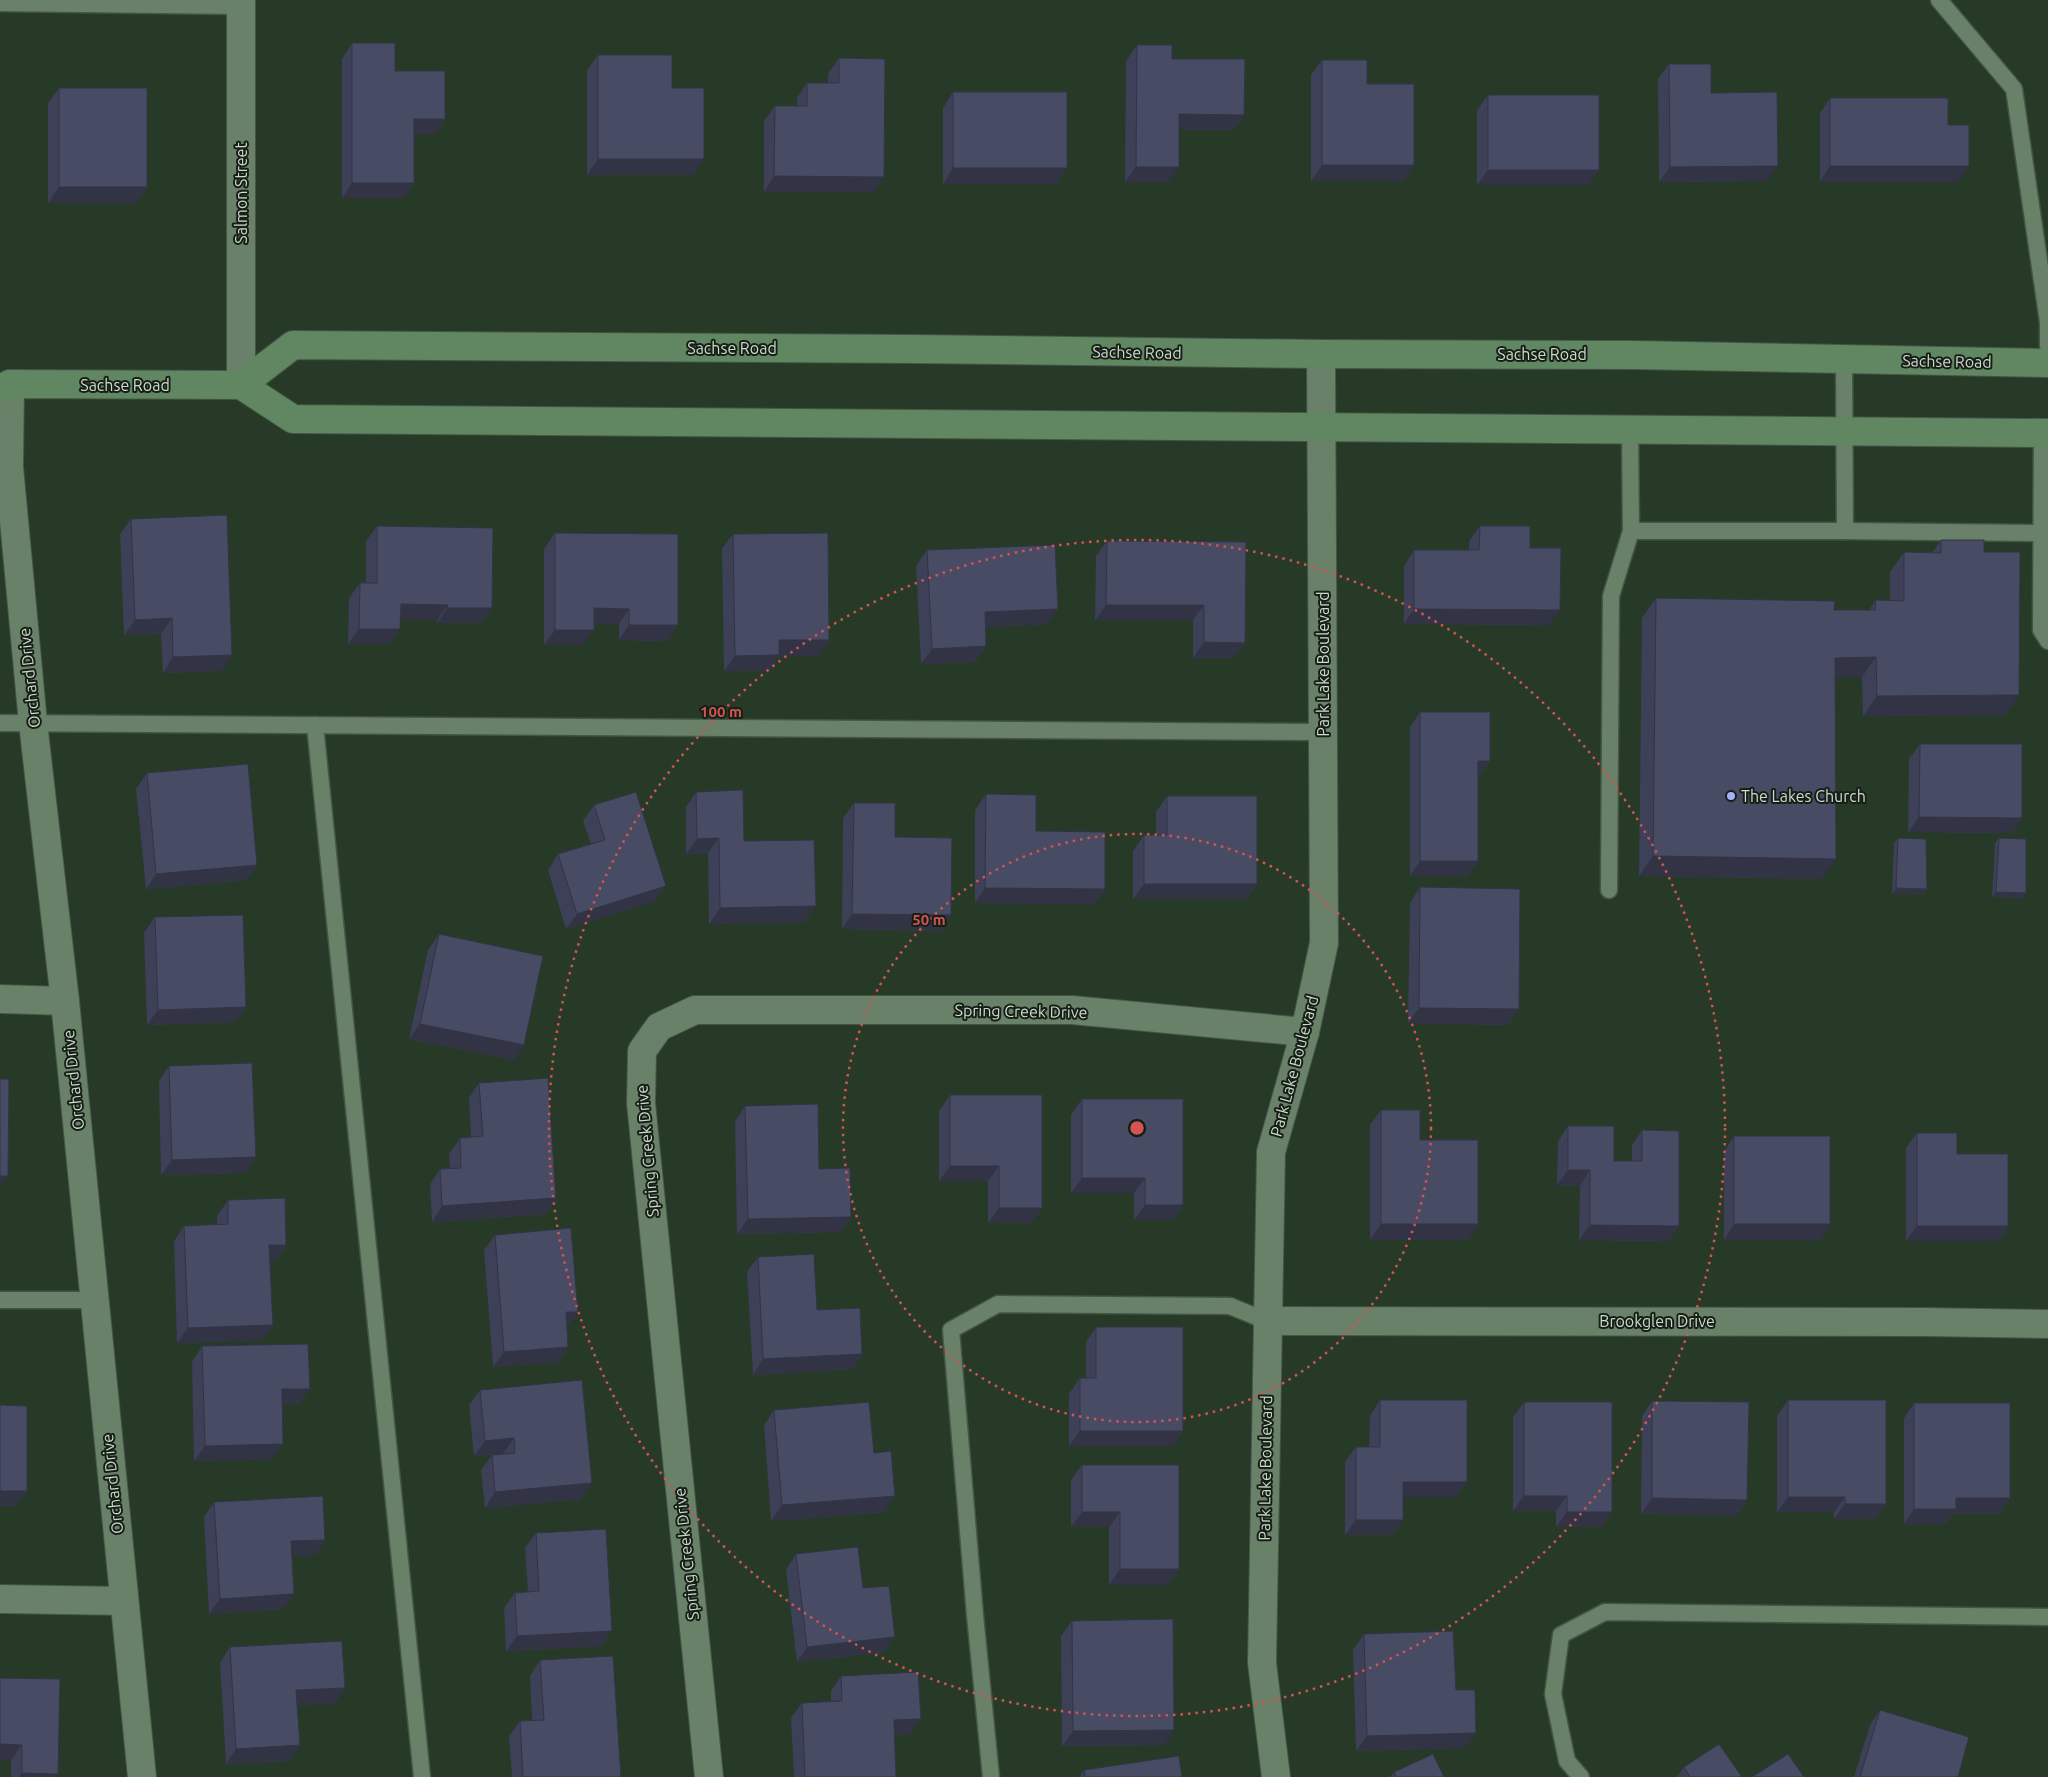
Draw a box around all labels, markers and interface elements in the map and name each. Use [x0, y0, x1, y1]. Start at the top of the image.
street label: Salmon Street [232, 142, 250, 244]
street label: Sachse Road [687, 339, 777, 357]
street label: Sachse Road [1092, 342, 1182, 362]
street label: Sachse Road [1497, 345, 1587, 363]
street label: Sachse Road [1902, 351, 1992, 371]
street label: Sachse Road [80, 376, 170, 394]
street label: Park Lake Boulevard [1314, 591, 1332, 737]
street label: Orchard Drive [15, 627, 43, 729]
text: 100 m [700, 703, 742, 720]
place label: The Lakes Church [1741, 787, 1866, 805]
marker: The Lakes Church [1725, 790, 1737, 802]
text: 50 m [912, 911, 946, 928]
street label: Park Lake Boulevard [1267, 994, 1321, 1138]
street label: Spring Creek Drive [954, 1001, 1088, 1021]
street label: Orchard Drive [59, 1029, 87, 1131]
street label: Spring Creek Drive [632, 1084, 662, 1218]
centre of rings [1128, 1119, 1146, 1137]
street label: Brookglen Drive [1599, 1312, 1715, 1330]
street label: Park Lake Boulevard [1255, 1395, 1275, 1541]
street label: Orchard Drive [98, 1433, 126, 1535]
street label: Spring Creek Drive [670, 1487, 702, 1621]

